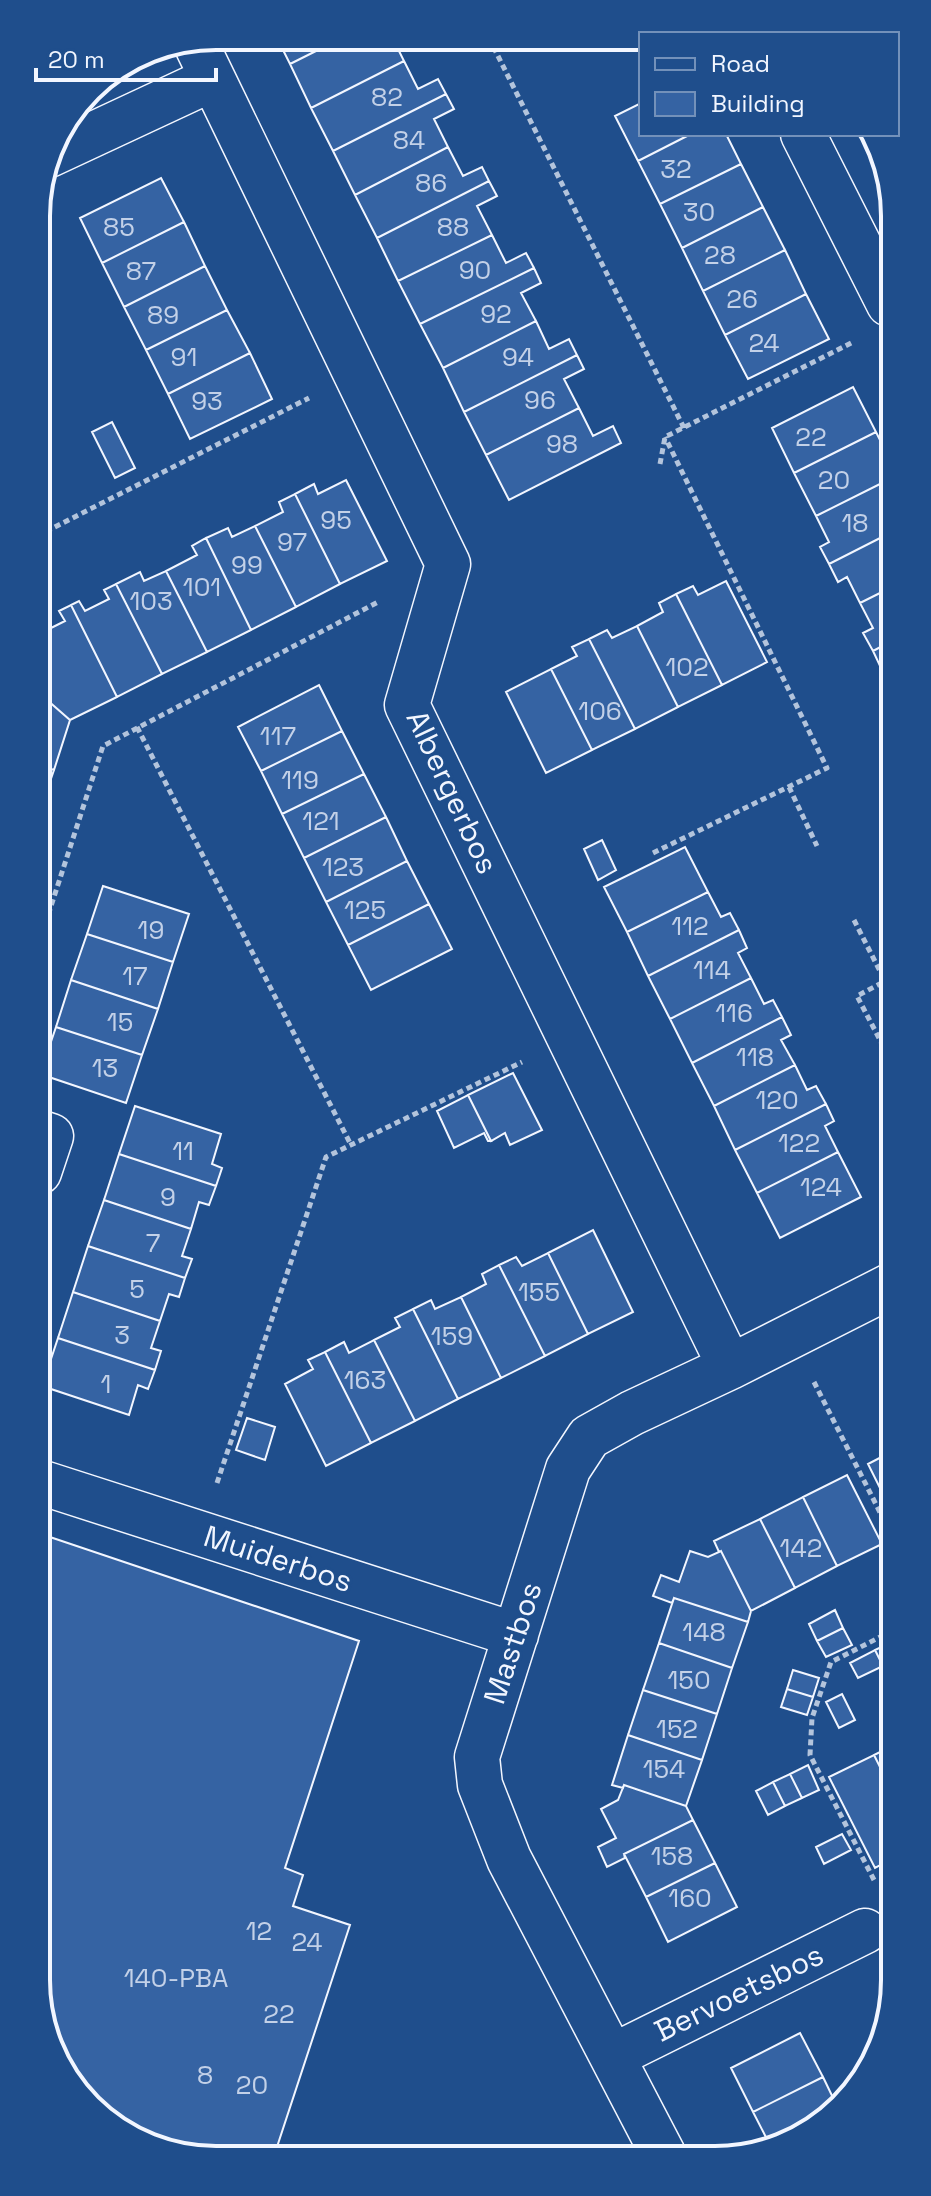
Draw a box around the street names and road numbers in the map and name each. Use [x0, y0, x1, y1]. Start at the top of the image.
street label: Albergerbos [398, 704, 507, 880]
street label: Muiderbos [199, 1516, 357, 1601]
street label: Mastbos [475, 1577, 551, 1709]
street label: Bervoetsbos [648, 1935, 830, 2050]

